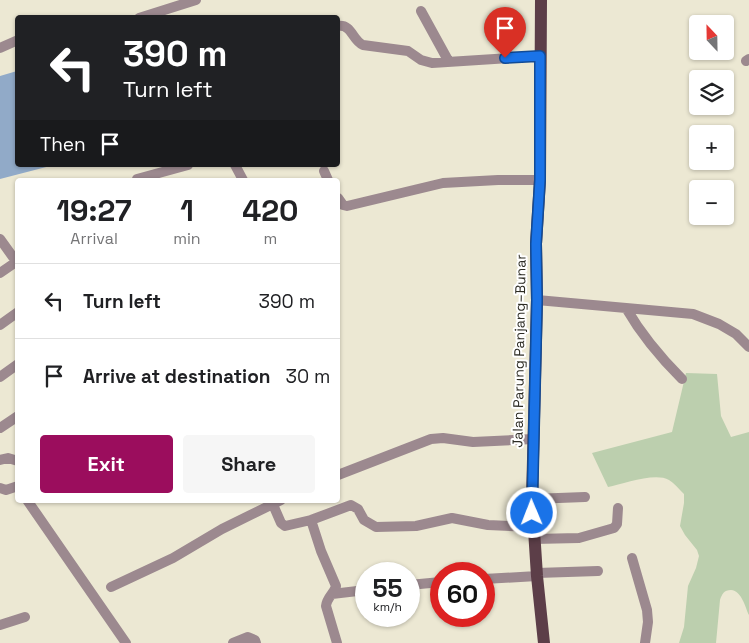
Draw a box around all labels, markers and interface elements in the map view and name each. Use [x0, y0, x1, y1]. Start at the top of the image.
pin [484, 7, 526, 58]
icon: arrive [491, 14, 519, 42]
north arrow [689, 15, 734, 60]
map controls [689, 15, 734, 225]
text: 390 m [123, 32, 227, 76]
icon: left [40, 35, 105, 100]
button: layers [689, 70, 734, 115]
text: Turn left [123, 75, 213, 103]
button: + [689, 125, 734, 170]
icon: arrive [96, 130, 124, 158]
text: Then [40, 132, 86, 157]
button: − [689, 180, 734, 225]
text: 19:27 [56, 191, 132, 230]
text: 1 [180, 191, 194, 230]
text: 420 [242, 191, 298, 230]
text: Arrival [70, 228, 118, 249]
text: min [173, 228, 201, 249]
text: m [263, 228, 277, 249]
street label: Jalan Parung Panjang–Bunar [508, 254, 530, 448]
icon: left [40, 287, 68, 315]
text: Turn left [83, 289, 161, 314]
text: 390 m [258, 289, 315, 314]
icon: arrive [40, 362, 68, 390]
text: Arrive at destination [83, 364, 271, 389]
text: 30 m [286, 364, 330, 389]
button: Exit [40, 435, 173, 493]
button: Share [183, 435, 315, 493]
position arrow [505, 486, 557, 538]
speed limit sign: 60 [430, 562, 495, 627]
text: 55 [372, 572, 403, 604]
text: km/h [373, 599, 402, 615]

